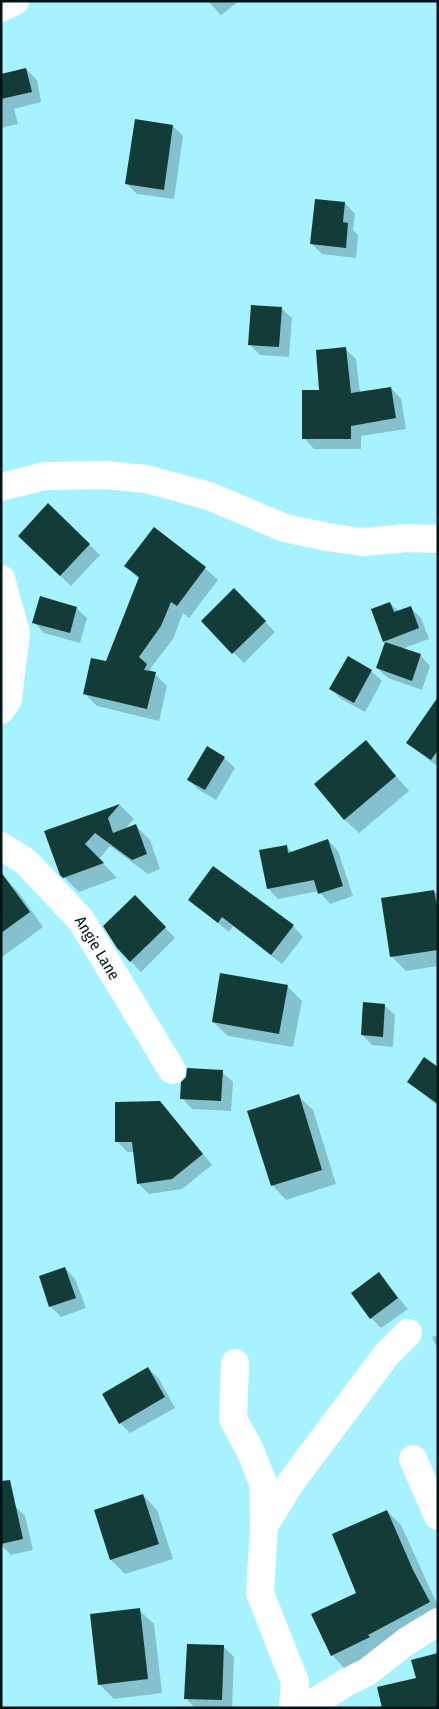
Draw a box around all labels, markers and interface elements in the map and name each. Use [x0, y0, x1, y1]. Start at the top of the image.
street label: Angie Lane [71, 913, 124, 983]

